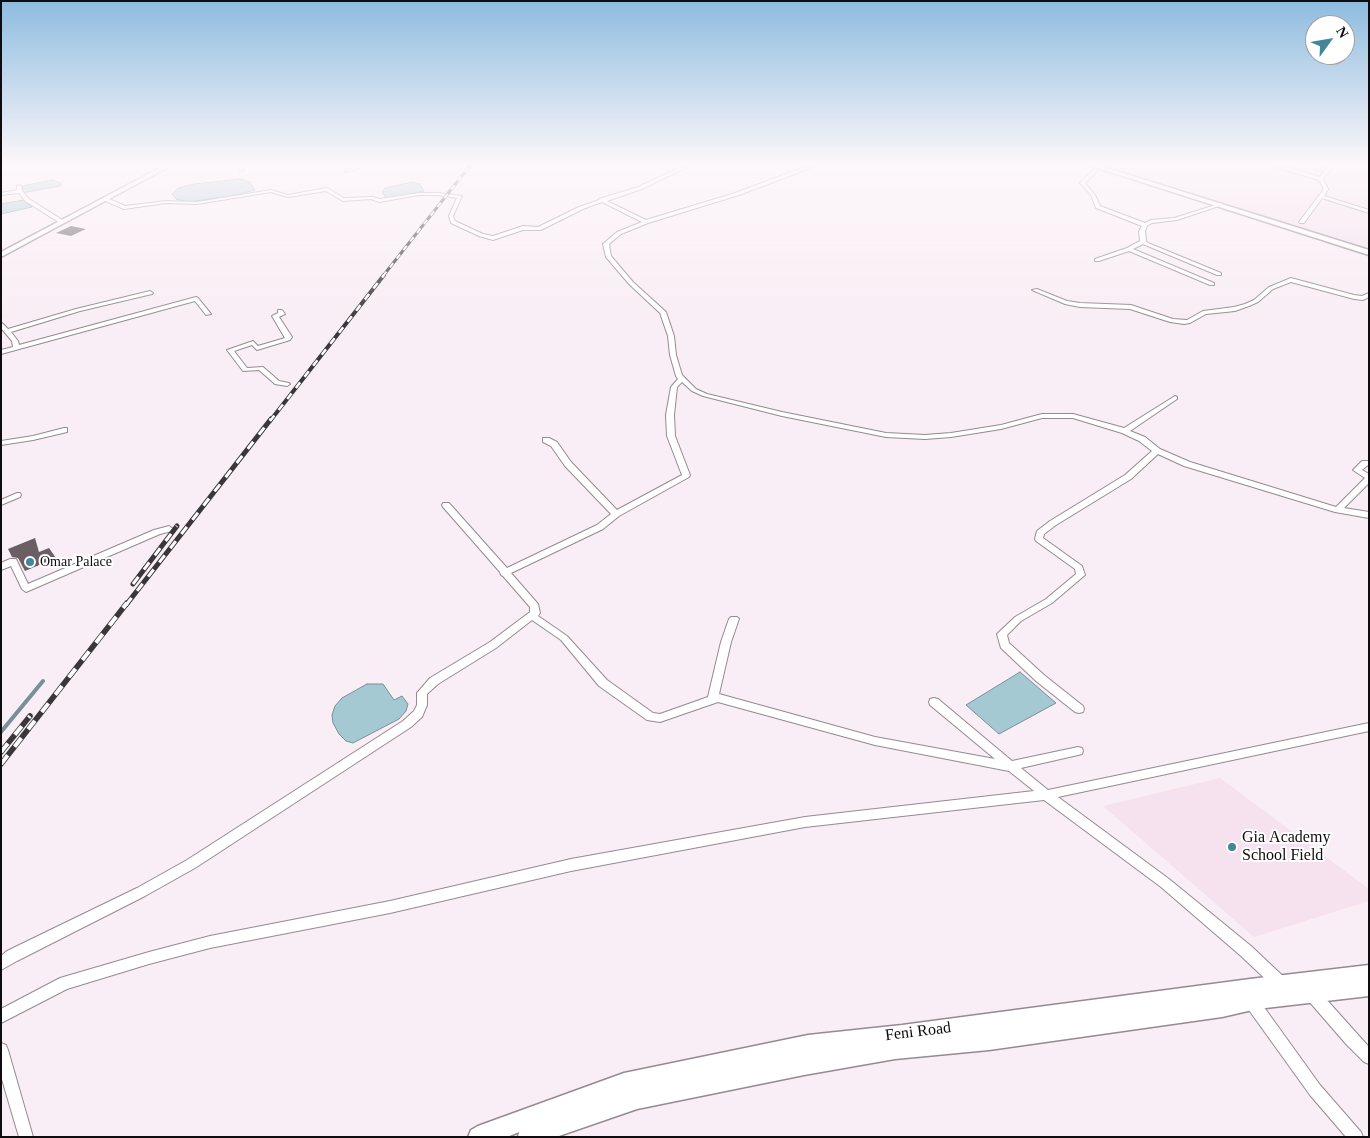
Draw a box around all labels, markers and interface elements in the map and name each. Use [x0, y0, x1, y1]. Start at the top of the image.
north arrow [1305, 15, 1355, 65]
text: N [1333, 24, 1351, 41]
place label: Omar Palace [40, 554, 124, 570]
marker: Omar Palace [24, 556, 36, 568]
place label: Gia Academy School Field [1242, 828, 1340, 866]
marker: Gia Academy School Field [1226, 841, 1238, 853]
street label: Feni Road [880, 1018, 956, 1046]

